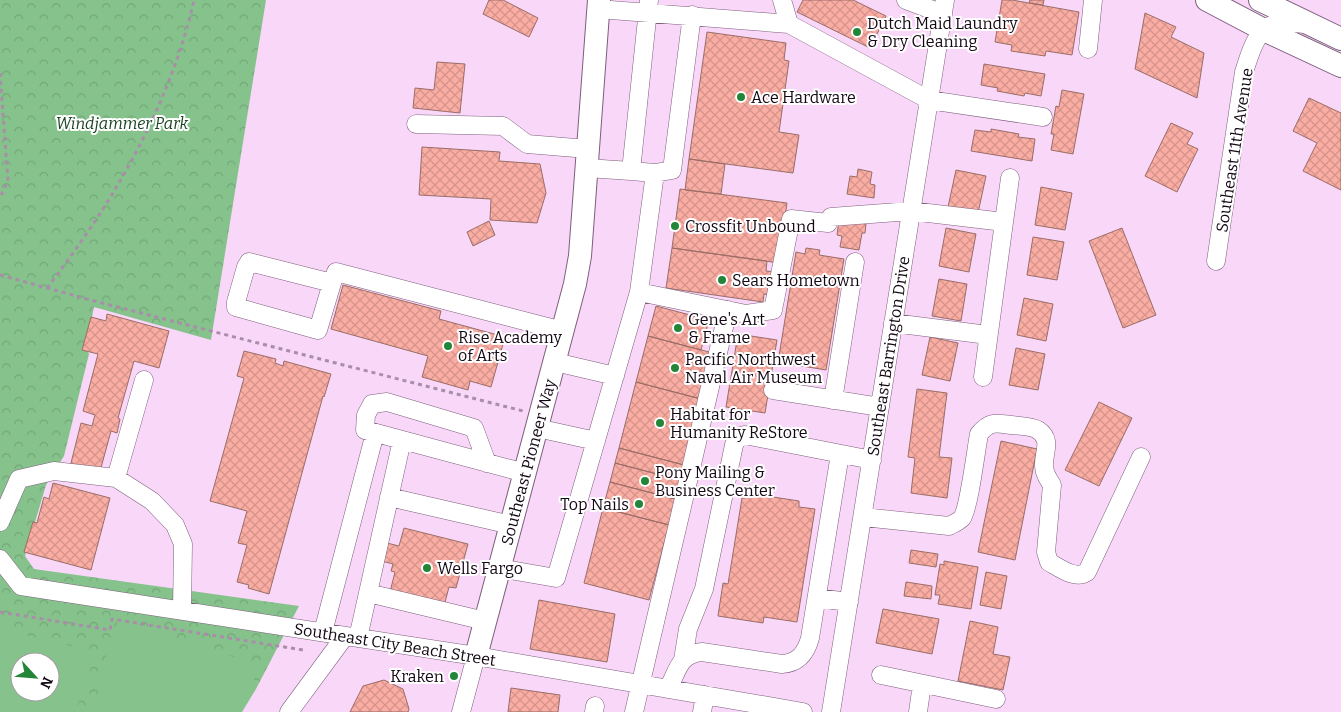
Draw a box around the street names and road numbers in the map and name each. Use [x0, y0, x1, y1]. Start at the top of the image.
street label: Southeast 11th Avenue [1212, 66, 1257, 234]
street label: Southeast Barrington Drive [863, 255, 914, 457]
street label: Southeast Pioneer Way [497, 376, 560, 547]
street label: Southeast City Beach Street [293, 619, 497, 670]

